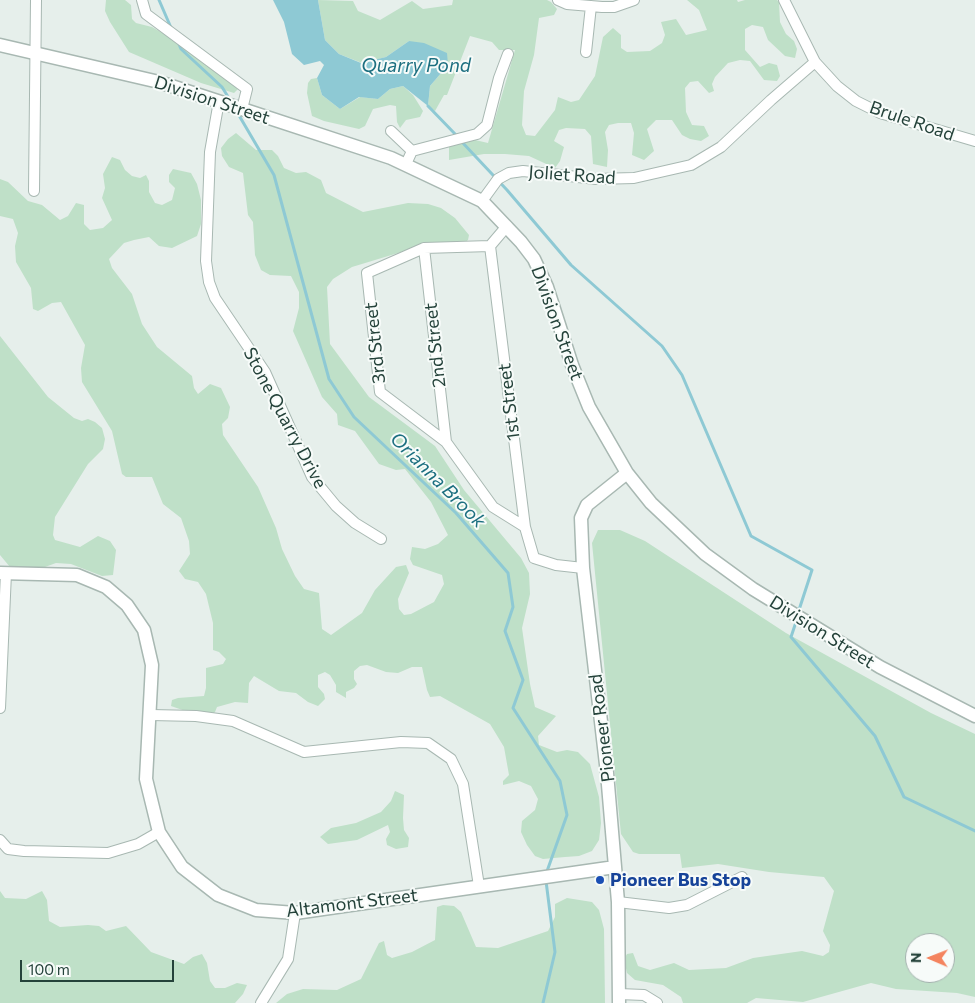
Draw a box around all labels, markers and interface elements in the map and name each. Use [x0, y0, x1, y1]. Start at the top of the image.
water label: Quarry Pond [361, 55, 471, 77]
street label: Division Street [152, 71, 272, 129]
street label: Brule Road [867, 96, 957, 146]
street label: Joliet Road [528, 161, 616, 189]
street label: Division Street [526, 263, 588, 383]
street label: 3rd Street [360, 301, 390, 385]
street label: 2nd Street [420, 302, 450, 388]
street label: Stone Quarry Drive [239, 344, 331, 492]
street label: 1st Street [494, 362, 524, 442]
water label: Orianna Brook [385, 427, 491, 533]
street label: Division Street [765, 591, 879, 673]
street label: Pioneer Road [585, 673, 619, 783]
place label: Pioneer Bus Stop [610, 869, 751, 891]
marker: Pioneer Bus Stop [594, 874, 606, 886]
street label: Altamont Street [285, 884, 419, 922]
north arrow [905, 933, 955, 983]
scale bar [22, 950, 176, 982]
text: N [907, 952, 924, 963]
text: 100 m [28, 960, 70, 978]

